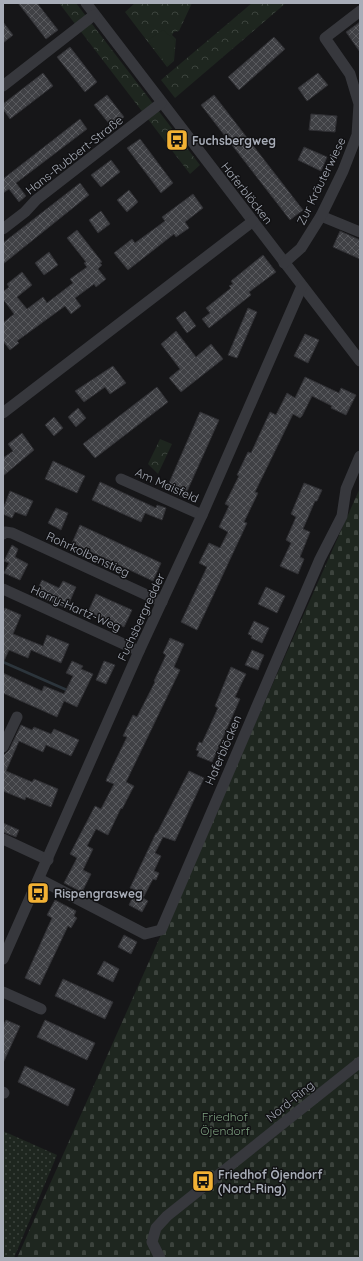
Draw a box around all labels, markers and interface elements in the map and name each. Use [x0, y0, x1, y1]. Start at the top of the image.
street label: Hans-Rubbert-Straße [22, 112, 126, 198]
bus stop icon: Fuchsbergweg [164, 127, 190, 153]
place label: Fuchsbergweg [192, 133, 276, 148]
street label: Zur Kräuterwiese [293, 135, 349, 227]
street label: Haferblöcken [218, 159, 276, 227]
street label: Am Maisfeld [133, 464, 201, 506]
street label: Rohrkolbenstieg [44, 528, 132, 580]
street label: Fuchsbergredder [114, 570, 168, 663]
street label: Harry-Hartz-Weg [29, 581, 123, 635]
street label: Haferblöcken [202, 713, 244, 787]
bus stop icon: Rispengrasweg [25, 880, 51, 906]
place label: Rispengrasweg [54, 886, 143, 901]
street label: Nord-Ring [263, 1077, 317, 1125]
park label: Friedhof Öjendorf [200, 1109, 250, 1138]
place label: Friedhof Öjendorf (Nord-Ring) [218, 1167, 323, 1196]
bus stop icon: Friedhof Öjendorf (Nord-Ring) [190, 1168, 216, 1194]

